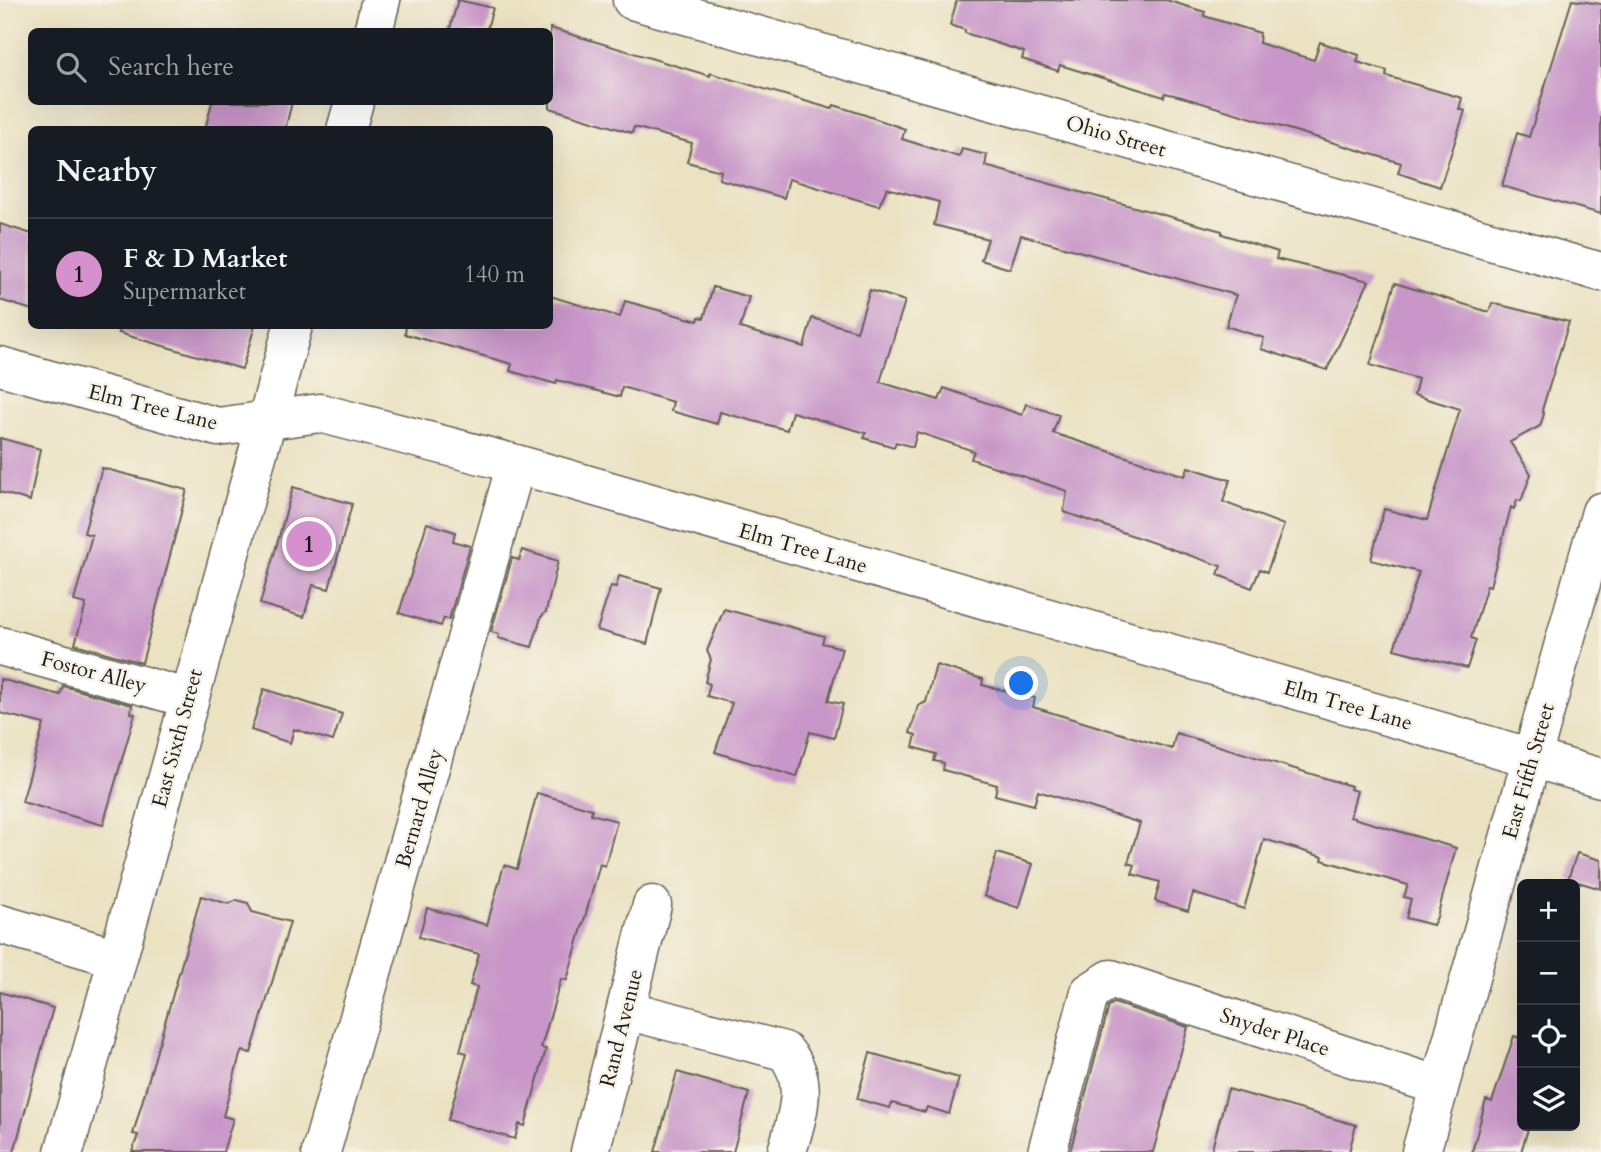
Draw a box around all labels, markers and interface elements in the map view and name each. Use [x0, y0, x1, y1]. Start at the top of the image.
search box [28, 28, 553, 105]
icon: search [52, 48, 90, 86]
text: Search here [108, 49, 234, 84]
street label: Ohio Street [1062, 108, 1170, 165]
text: Nearby [56, 151, 157, 192]
text: F & D Market [123, 241, 287, 276]
text: 1 [73, 259, 85, 290]
text: 140 m [464, 259, 525, 290]
text: Supermarket [123, 276, 246, 307]
street label: Elm Tree Lane [85, 377, 221, 438]
street label: Elm Tree Lane [735, 516, 871, 581]
pin: 1 [286, 518, 332, 570]
street label: Fostor Alley [38, 645, 150, 700]
street label: East Sixth Street [145, 665, 210, 811]
your location [1004, 666, 1038, 700]
street label: Elm Tree Lane [1280, 673, 1416, 738]
street label: East Fifth Street [1495, 700, 1562, 842]
street label: Bernard Alley [389, 745, 450, 871]
map controls [1517, 879, 1580, 1131]
button: + [1517, 879, 1580, 942]
button: − [1517, 942, 1580, 1005]
street label: Rand Avenue [593, 966, 650, 1090]
street label: Snyder Place [1216, 1001, 1333, 1064]
button: locate [1517, 1005, 1580, 1068]
button: layers [1517, 1068, 1580, 1131]

